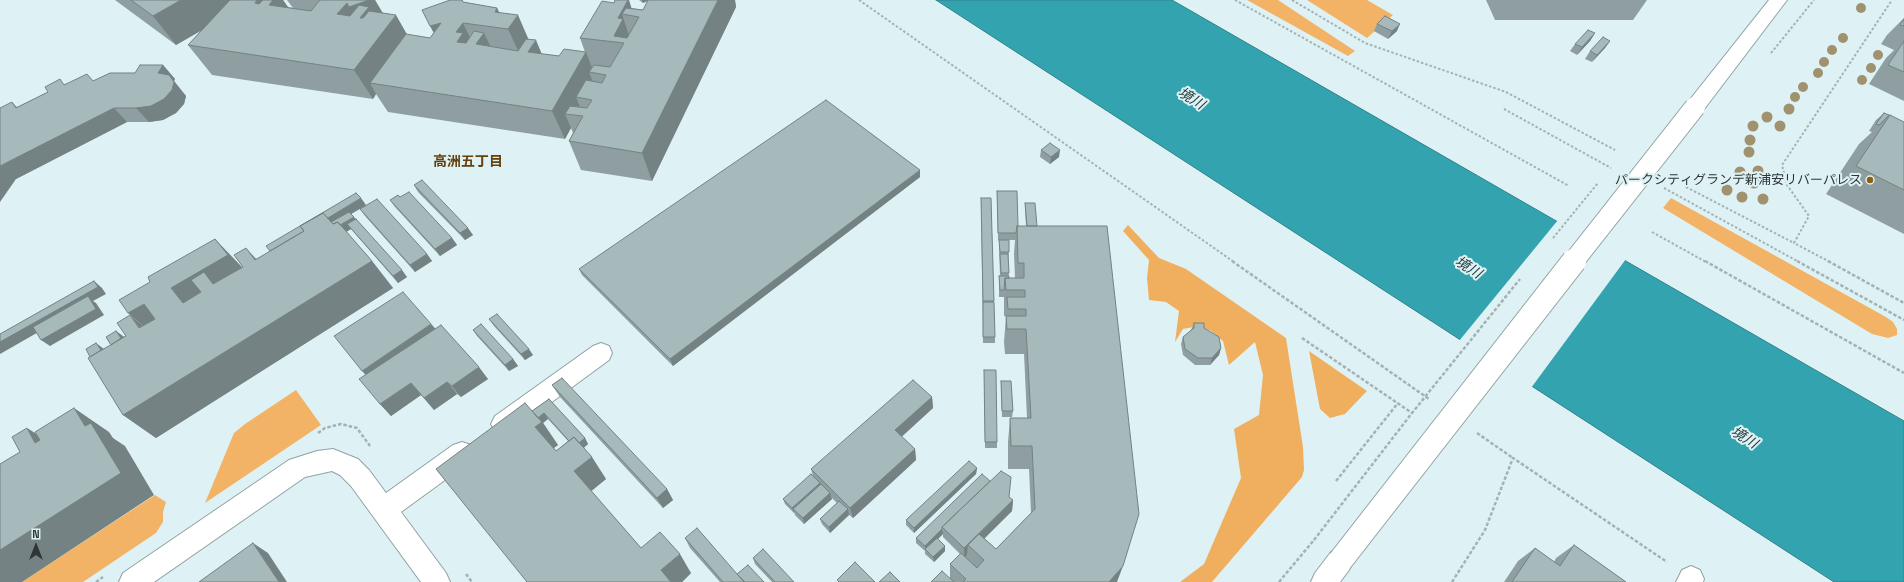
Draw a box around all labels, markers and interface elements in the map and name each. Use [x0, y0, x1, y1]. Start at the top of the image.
water label: 境川 [1175, 84, 1207, 114]
district label: 高洲五丁目 [433, 154, 503, 170]
place label: パークシティグランデ新浦安リバーパレス [1615, 172, 1862, 188]
marker: パークシティグランデ新浦安リバーパレス [1865, 175, 1875, 185]
water label: 境川 [1452, 253, 1484, 283]
water label: 境川 [1728, 423, 1760, 453]
north arrow [16, 526, 56, 566]
text: N [32, 527, 40, 541]

